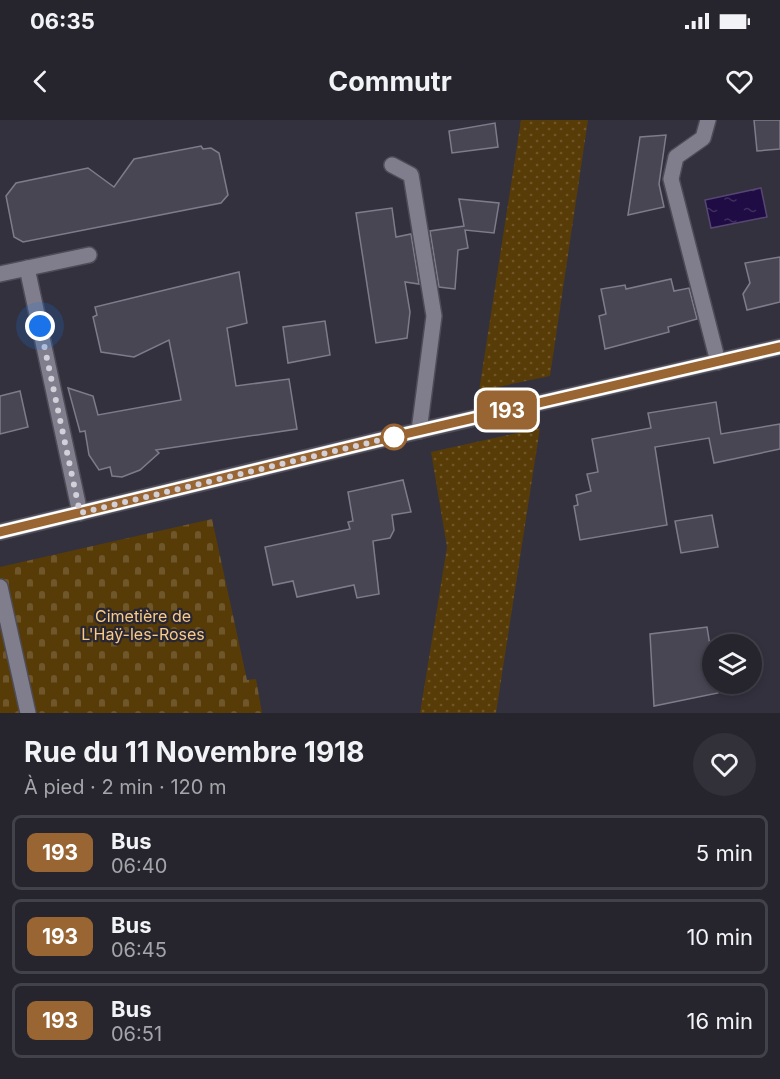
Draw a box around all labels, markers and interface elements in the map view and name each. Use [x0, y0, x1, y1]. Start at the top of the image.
text: 06:35 [30, 8, 95, 34]
icon: back [24, 65, 57, 98]
text: Commutr [328, 65, 452, 98]
icon: heart [723, 65, 756, 98]
your location [25, 311, 55, 341]
line badge: 193 [472, 390, 542, 430]
text: 193 [489, 398, 525, 423]
unlabelled marker [381, 424, 407, 450]
park label: Cimetière de L'Haÿ-les-Roses [81, 606, 205, 644]
map controls [702, 634, 762, 694]
button: layers [702, 634, 762, 694]
button: heart [693, 733, 756, 796]
text: Rue du 11 Novembre 1918 [24, 735, 364, 769]
text: À pied · 2 min · 120 m [24, 775, 227, 799]
text: Bus [111, 828, 152, 854]
text: 193 [42, 840, 78, 865]
text: 5 min [696, 840, 753, 866]
text: 06:40 [111, 854, 167, 878]
text: Bus [111, 912, 152, 938]
text: 193 [42, 924, 78, 949]
text: 10 min [686, 924, 753, 950]
text: 06:45 [111, 938, 167, 962]
text: Bus [111, 996, 152, 1022]
text: 193 [42, 1008, 78, 1033]
text: 16 min [687, 1008, 753, 1034]
text: 06:51 [111, 1022, 162, 1046]

